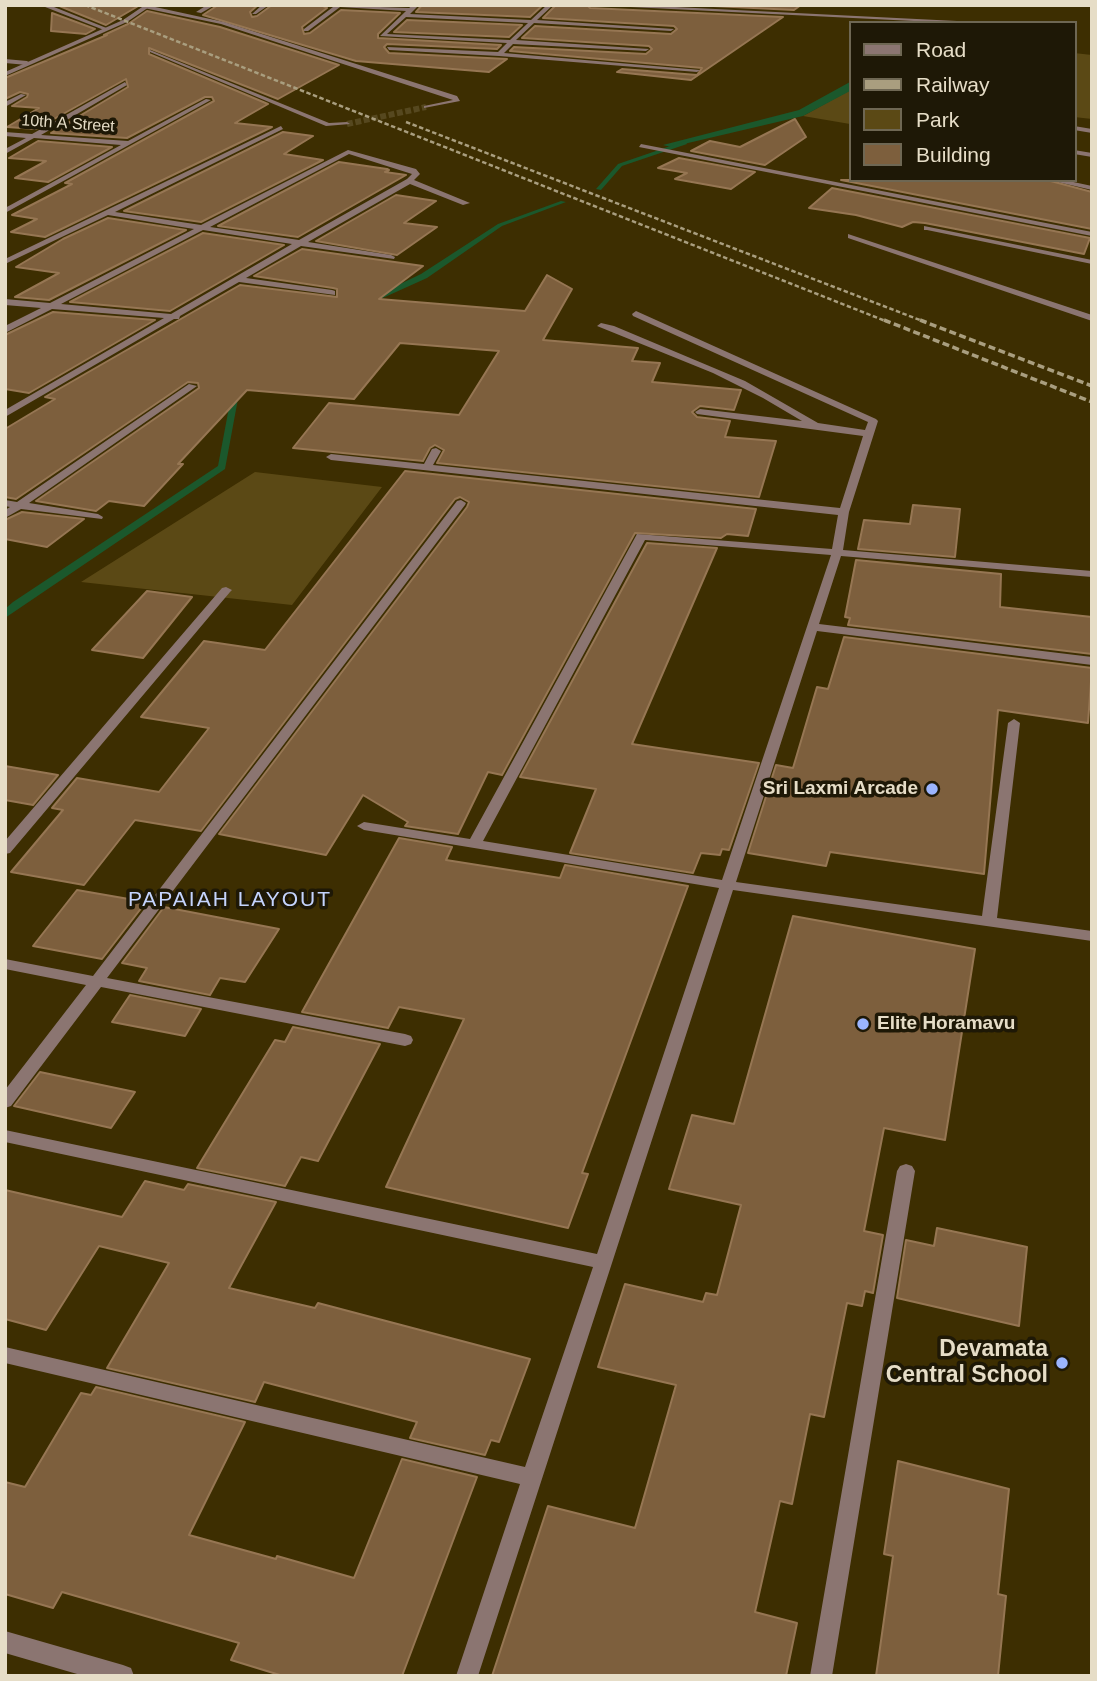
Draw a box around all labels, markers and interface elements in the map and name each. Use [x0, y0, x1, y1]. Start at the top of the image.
legend [848, 21, 1076, 182]
text: Road [916, 38, 966, 61]
text: Railway [916, 73, 990, 96]
text: Park [916, 108, 959, 131]
street label: 10th A Street [21, 111, 115, 137]
text: Building [916, 143, 991, 166]
place label: Sri Laxmi Arcade [763, 778, 918, 800]
marker: Sri Laxmi Arcade [924, 781, 940, 797]
district label: PAPAIAH LAYOUT [130, 887, 330, 913]
place label: Elite Horamavu [877, 1013, 1015, 1035]
marker: Elite Horamavu [855, 1016, 871, 1032]
place label: Devamata Central School [886, 1336, 1048, 1390]
marker: Devamata Central School [1054, 1355, 1070, 1371]

